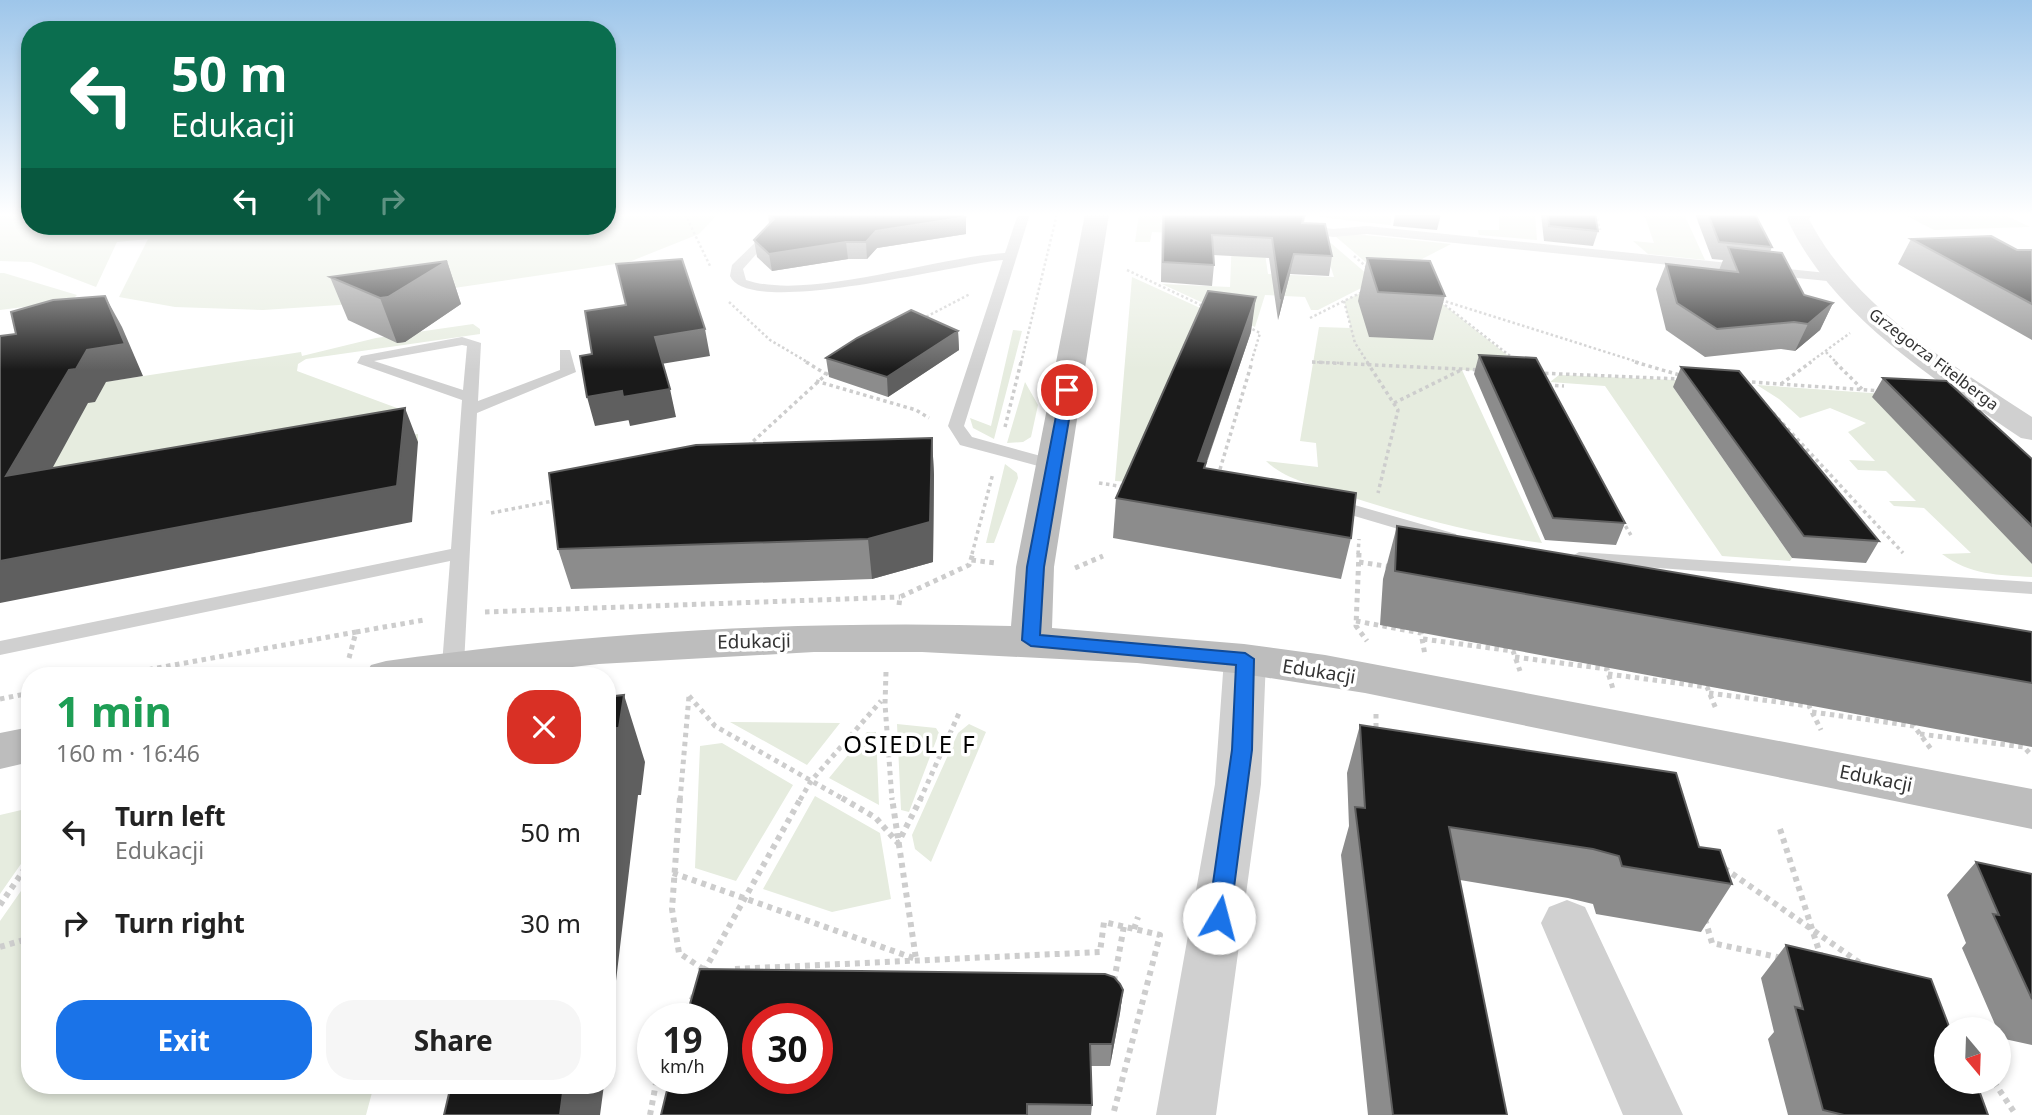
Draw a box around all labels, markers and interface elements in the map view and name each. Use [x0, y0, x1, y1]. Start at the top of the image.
text: 50 m [171, 40, 288, 106]
icon: left [56, 49, 147, 140]
text: Edukacji [171, 103, 295, 146]
icon: left [227, 182, 265, 220]
icon: ahead [300, 182, 338, 220]
icon: right [373, 182, 411, 220]
street label: Grzegorza Fitelberga [1865, 303, 2003, 415]
pin [1037, 360, 1097, 420]
icon: arrive [1048, 371, 1086, 409]
street label: Edukacji [717, 627, 791, 655]
street label: Edukacji [1281, 652, 1357, 690]
text: 1 min [56, 682, 172, 739]
button: close [507, 690, 581, 764]
district label: OSIEDLE F [843, 727, 977, 760]
text: 160 m · 16:46 [56, 737, 200, 769]
street label: Edukacji [1837, 758, 1915, 798]
text: Turn left [115, 798, 226, 834]
icon: left [56, 813, 94, 851]
text: 50 m [520, 814, 581, 850]
text: Edukacji [115, 834, 204, 866]
position arrow [1182, 881, 1256, 955]
icon: right [56, 904, 94, 942]
text: Turn right [115, 905, 245, 941]
text: 30 m [520, 905, 581, 941]
button: Exit [56, 1000, 312, 1080]
button: Share [326, 1000, 581, 1080]
speed limit sign: 30 [742, 1003, 833, 1094]
text: 19 [662, 1016, 703, 1063]
north arrow [1934, 1017, 2011, 1094]
map controls [1934, 1017, 2011, 1094]
text: km/h [660, 1054, 705, 1078]

